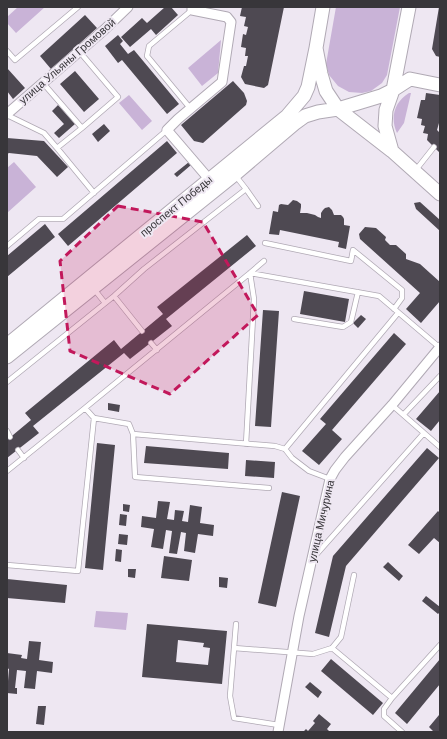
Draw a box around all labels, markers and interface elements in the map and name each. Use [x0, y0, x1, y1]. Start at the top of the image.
street label: улица Ульяны Громовой [16, 15, 118, 107]
street label: проспект Победы [137, 172, 215, 239]
street label: улица Мичурина [305, 478, 337, 564]

